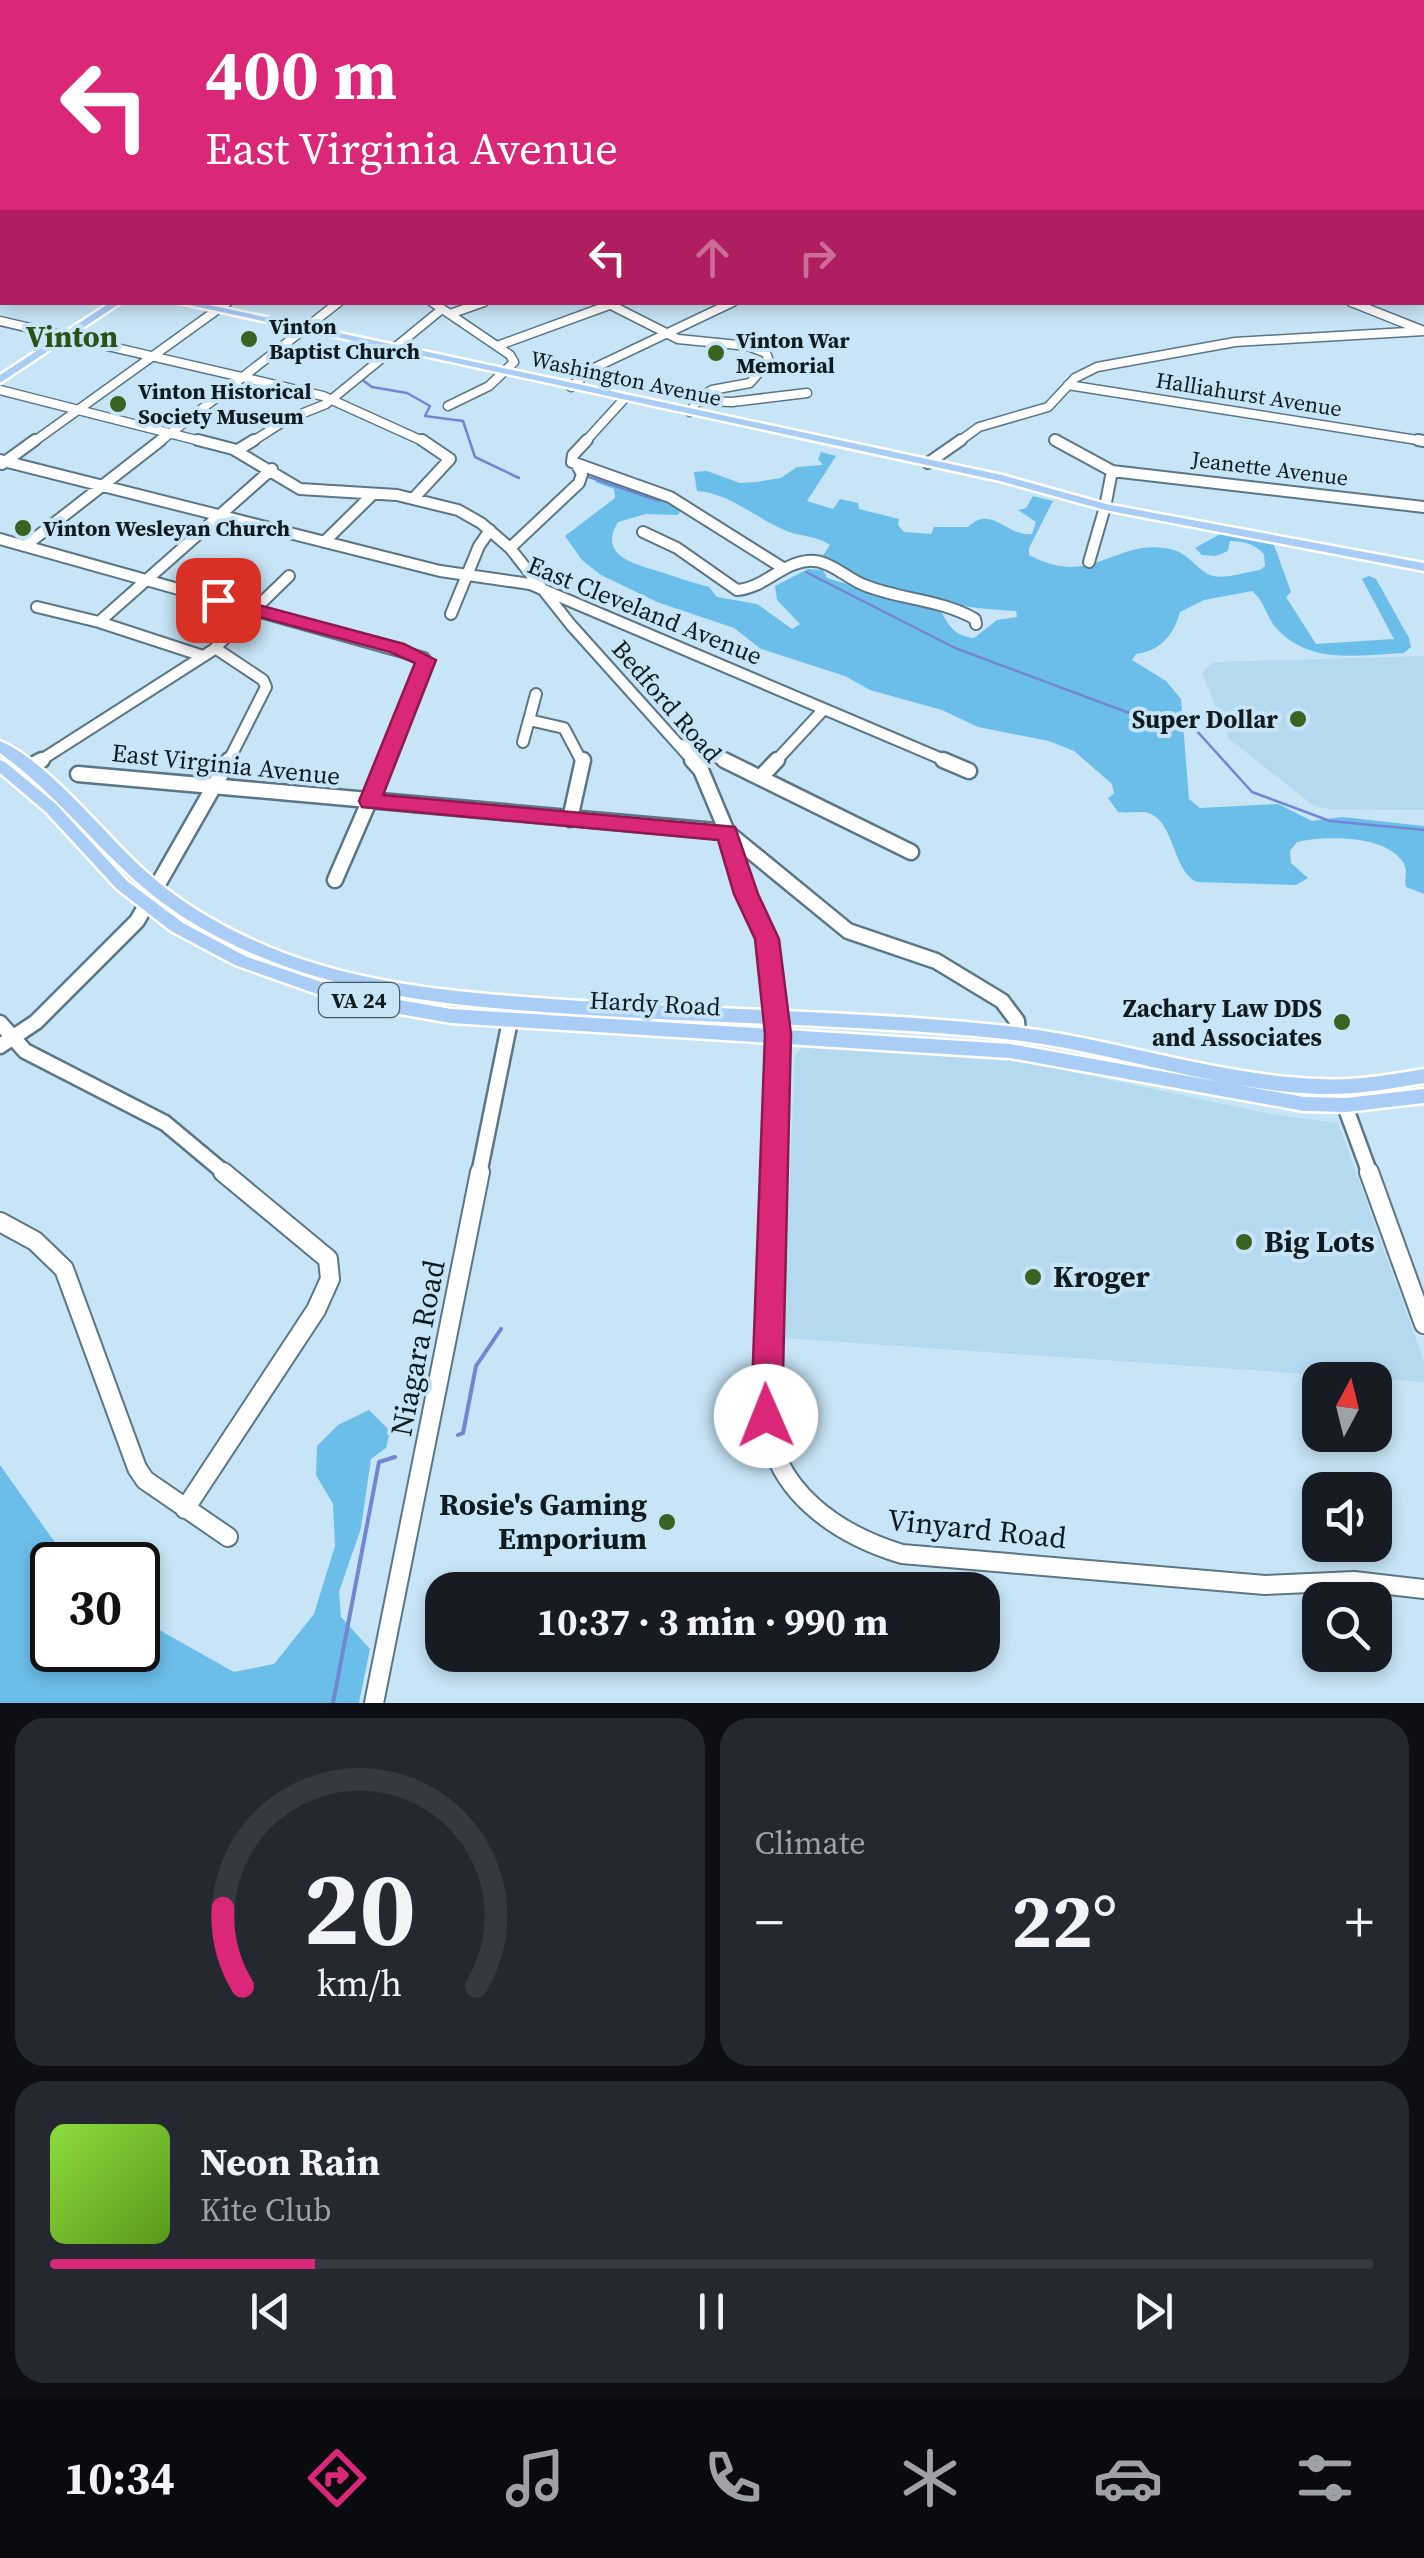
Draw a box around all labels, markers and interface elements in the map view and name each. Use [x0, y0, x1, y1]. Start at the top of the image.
text: 400 m [205, 26, 397, 122]
icon: left [40, 40, 170, 170]
text: East Virginia Avenue [205, 117, 618, 179]
icon: left [580, 230, 635, 285]
icon: ahead [685, 230, 740, 285]
icon: right [790, 230, 845, 285]
place label: Vinton Baptist Church [269, 311, 420, 366]
district label: Vinton [26, 316, 118, 357]
place label: Vinton War Memorial [736, 325, 850, 380]
marker: Vinton Baptist Church [238, 328, 260, 350]
marker: Vinton War Memorial [705, 342, 727, 364]
street label: Washington Avenue [528, 343, 724, 413]
street label: Halliahurst Avenue [1154, 364, 1344, 424]
place label: Vinton Historical Society Museum [138, 376, 312, 431]
marker: Vinton Historical Society Museum [107, 393, 129, 415]
street label: Jeanette Avenue [1189, 443, 1350, 492]
place label: Vinton Wesleyan Church [43, 513, 291, 543]
marker: Vinton Wesleyan Church [12, 517, 34, 539]
street label: East Cleveland Avenue [523, 547, 767, 673]
pin [176, 558, 261, 643]
icon: arrive [191, 573, 246, 628]
street label: Bedford Road [604, 633, 730, 769]
place label: Super Dollar [1132, 702, 1278, 736]
marker: Super Dollar [1287, 708, 1309, 730]
street label: East Virginia Avenue [110, 735, 342, 793]
road number: VA 24 [319, 983, 399, 1017]
street label: Hardy Road [589, 983, 721, 1023]
place label: Zachary Law DDS and Associates [1123, 991, 1322, 1054]
marker: Zachary Law DDS and Associates [1331, 1011, 1353, 1033]
place label: Big Lots [1264, 1221, 1375, 1262]
marker: Big Lots [1233, 1231, 1255, 1253]
street label: Niagara Road [380, 1256, 455, 1439]
place label: Kroger [1053, 1256, 1150, 1297]
marker: Kroger [1022, 1266, 1044, 1288]
north arrow [1302, 1362, 1392, 1452]
map controls [1302, 1362, 1392, 1672]
position arrow [714, 1364, 818, 1468]
button: sound [1302, 1472, 1392, 1562]
place label: Rosie's Gaming Emporium [439, 1484, 647, 1559]
street label: Vinyard Road [885, 1499, 1069, 1558]
marker: Rosie's Gaming Emporium [656, 1511, 678, 1533]
speed limit sign: 30 [30, 1542, 160, 1672]
button: search [1302, 1582, 1392, 1672]
text: 10:37 · 3 min · 990 m [536, 1596, 889, 1648]
text: Climate [755, 1821, 866, 1865]
text: 20 [303, 1836, 416, 1979]
text: 22° [1011, 1869, 1117, 1972]
text: − [755, 1884, 784, 1959]
text: + [1345, 1884, 1374, 1959]
text: km/h [317, 1959, 402, 2008]
text: Neon Rain [200, 2136, 380, 2188]
text: Kite Club [200, 2188, 332, 2232]
icon: previous [243, 2284, 298, 2339]
icon: pause [684, 2284, 739, 2339]
icon: next [1126, 2284, 1181, 2339]
icon: directions [302, 2443, 372, 2513]
icon: music [500, 2443, 570, 2513]
icon: phone [698, 2443, 768, 2513]
icon: climate [895, 2443, 965, 2513]
icon: car [1093, 2443, 1163, 2513]
icon: filters [1290, 2443, 1360, 2513]
text: 10:34 [64, 2447, 175, 2509]

